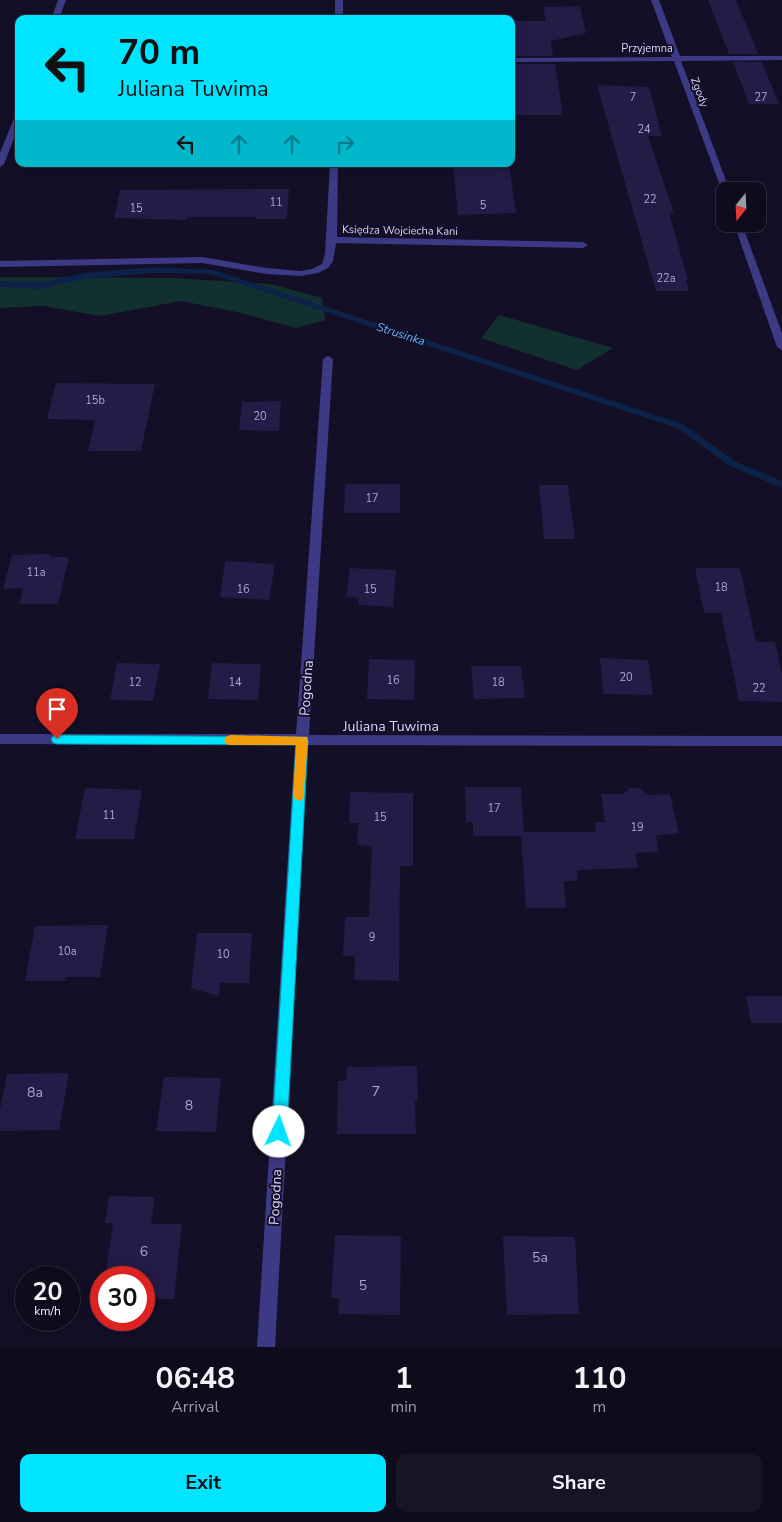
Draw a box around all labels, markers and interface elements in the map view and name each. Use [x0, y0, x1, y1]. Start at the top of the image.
text: 70 m [118, 29, 200, 76]
icon: left [35, 35, 100, 100]
street label: Przyjemna [621, 41, 673, 56]
text: Juliana Tuwima [118, 74, 269, 104]
street label: Zgody [687, 75, 712, 110]
house number: 7 [630, 90, 636, 105]
house number: 27 [754, 90, 768, 105]
house number: 24 [637, 122, 651, 137]
icon: left [172, 130, 200, 158]
icon: ahead [225, 130, 253, 158]
icon: ahead [278, 130, 306, 158]
icon: right [331, 130, 359, 158]
north arrow [716, 182, 766, 232]
map controls [716, 182, 766, 232]
house number: 22 [643, 192, 657, 207]
house number: 11 [269, 195, 283, 210]
house number: 5 [480, 198, 487, 213]
house number: 15 [129, 201, 143, 216]
street label: Księdza Wojciecha Kani [342, 222, 458, 239]
house number: 22a [656, 271, 676, 286]
water label: Strusinka [375, 319, 427, 349]
house number: 15b [85, 393, 105, 408]
house number: 20 [253, 409, 267, 424]
house number: 17 [365, 491, 379, 506]
house number: 11a [26, 565, 46, 580]
house number: 18 [714, 580, 728, 595]
house number: 16 [236, 582, 250, 597]
house number: 15 [363, 582, 377, 597]
street label: Pogodna [295, 660, 318, 717]
house number: 20 [619, 670, 633, 685]
house number: 16 [386, 673, 400, 688]
house number: 12 [128, 675, 142, 690]
house number: 14 [228, 675, 242, 690]
house number: 18 [491, 675, 505, 690]
house number: 22 [752, 681, 766, 696]
pin [36, 688, 78, 739]
icon: arrive [43, 695, 71, 723]
street label: Juliana Tuwima [342, 717, 439, 736]
house number: 17 [487, 801, 501, 816]
house number: 11 [102, 808, 116, 823]
house number: 15 [373, 810, 387, 825]
house number: 19 [630, 820, 644, 835]
house number: 9 [369, 930, 375, 945]
house number: 10a [57, 944, 77, 959]
house number: 10 [216, 947, 230, 962]
house number: 7 [372, 1082, 380, 1101]
house number: 8a [27, 1083, 43, 1102]
house number: 8 [185, 1096, 193, 1115]
position arrow [252, 1105, 304, 1157]
street label: Pogodna [265, 1169, 286, 1225]
house number: 6 [140, 1242, 148, 1261]
house number: 5a [532, 1248, 548, 1267]
speed limit sign: 30 [90, 1266, 155, 1331]
text: 20 [32, 1275, 63, 1309]
house number: 5 [359, 1276, 367, 1295]
text: km/h [34, 1303, 61, 1319]
text: 06:48 [156, 1358, 235, 1399]
text: 1 [395, 1358, 413, 1399]
text: 110 [572, 1358, 626, 1399]
text: Arrival [171, 1396, 219, 1418]
text: min [390, 1396, 417, 1418]
text: m [593, 1396, 606, 1418]
button: Exit [20, 1454, 386, 1512]
button: Share [396, 1454, 762, 1512]

